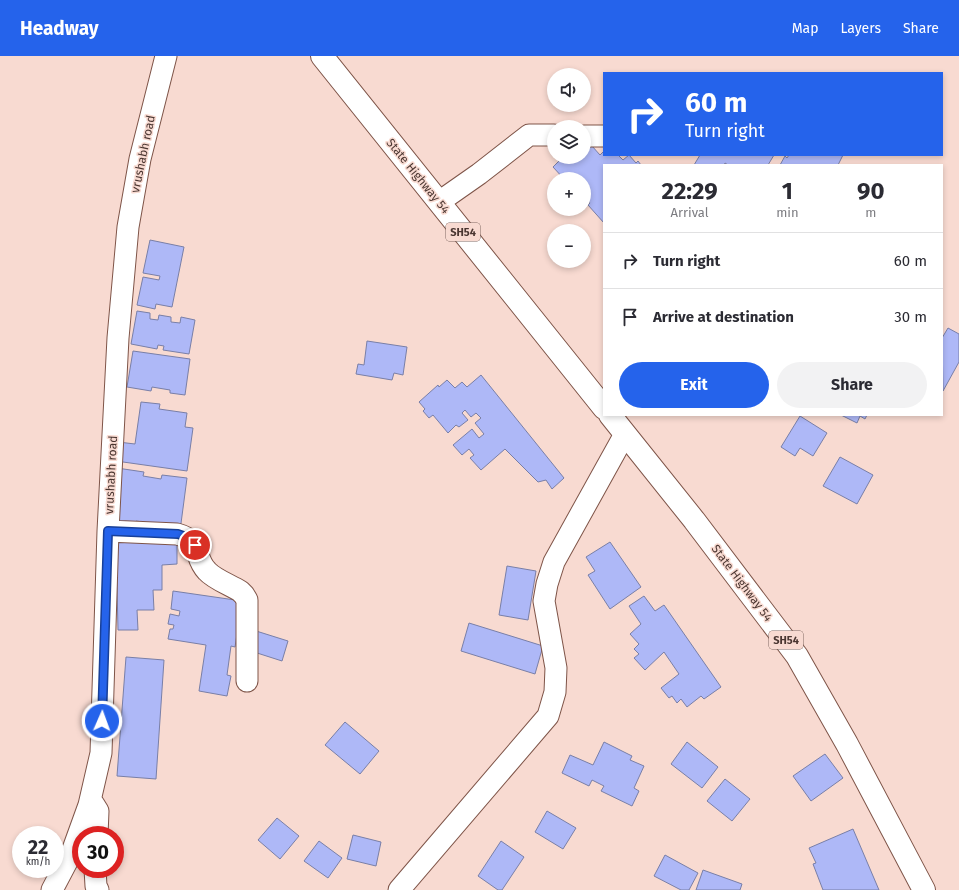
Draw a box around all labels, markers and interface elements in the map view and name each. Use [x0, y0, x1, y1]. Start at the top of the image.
text: Headway [20, 17, 99, 40]
text: Map [792, 20, 818, 37]
text: Layers [840, 20, 881, 37]
text: Share [903, 20, 939, 37]
map controls [547, 68, 591, 268]
button: sound [547, 68, 591, 112]
text: 60 m [685, 86, 747, 119]
icon: right [619, 88, 671, 140]
street label: vrushabh road [128, 114, 158, 194]
button: layers [547, 120, 591, 164]
text: Turn right [685, 120, 765, 142]
street label: State Highway 54 [384, 136, 453, 217]
button: + [547, 172, 591, 216]
text: 22:29 [661, 177, 718, 205]
text: 1 [782, 177, 793, 205]
text: 90 [857, 177, 885, 205]
text: Arrival [671, 205, 709, 220]
text: min [776, 205, 799, 220]
text: m [865, 205, 876, 220]
road number: SH54 [446, 223, 480, 241]
button: − [547, 224, 591, 268]
icon: right [619, 250, 641, 272]
text: Turn right [653, 252, 720, 270]
text: 60 m [894, 252, 927, 270]
icon: arrive [619, 306, 641, 328]
text: Arrive at destination [653, 308, 794, 326]
text: 30 m [894, 308, 927, 326]
button: Exit [619, 362, 769, 408]
button: Share [777, 362, 927, 408]
street label: vrushabh road [102, 435, 120, 515]
pin [178, 528, 212, 562]
icon: arrive [184, 534, 206, 556]
street label: State Highway 54 [709, 542, 776, 625]
road number: SH54 [769, 631, 803, 649]
position arrow [81, 700, 123, 742]
speed limit sign: 30 [72, 826, 124, 878]
text: 22 [28, 835, 48, 859]
text: km/h [26, 856, 50, 868]

